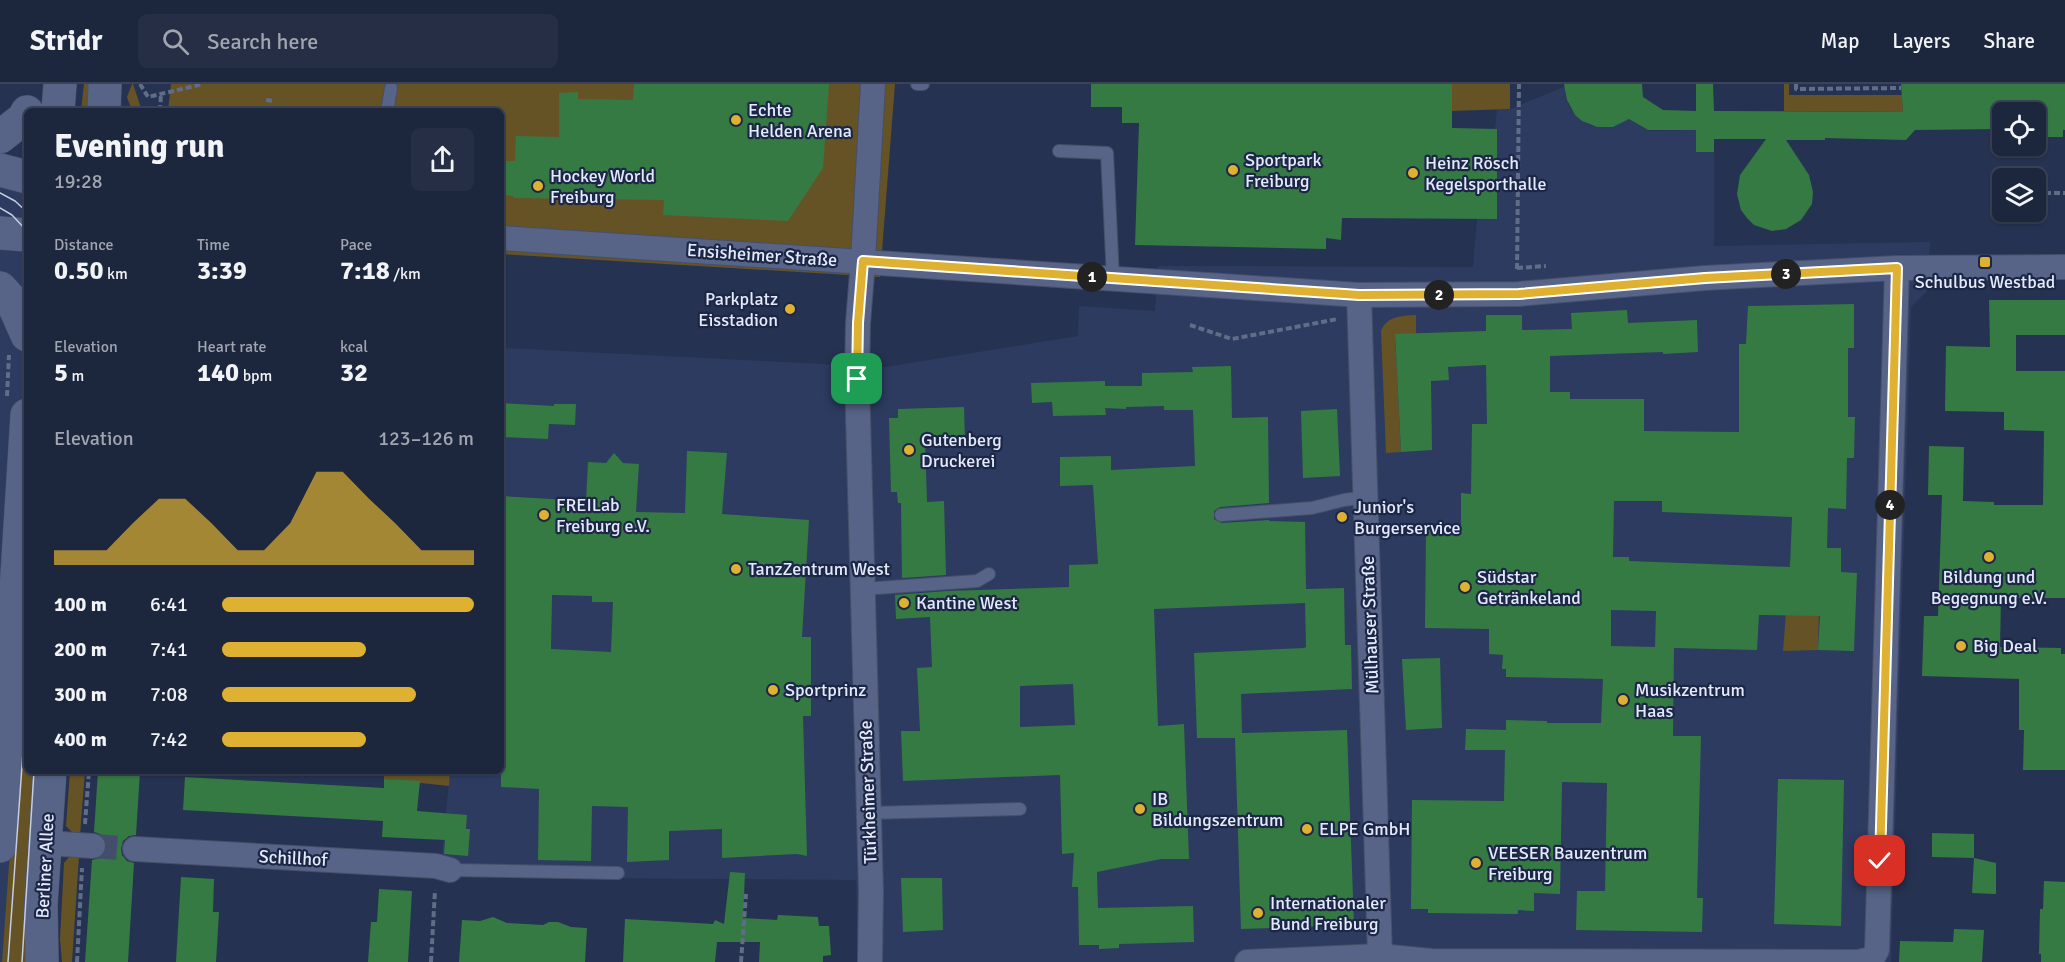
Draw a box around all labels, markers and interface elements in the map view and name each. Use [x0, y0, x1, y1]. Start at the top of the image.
search box [138, 14, 558, 68]
text: Stridr [30, 24, 102, 58]
icon: search [159, 25, 192, 58]
text: Search here [207, 28, 318, 55]
text: Map [1821, 28, 1859, 54]
text: Layers [1892, 28, 1950, 54]
text: Share [1983, 28, 2035, 54]
place label: Echte Helden Arena [748, 99, 852, 142]
map controls [1992, 102, 2046, 222]
button: locate [1992, 102, 2046, 156]
marker: Echte Helden Arena [729, 113, 743, 127]
text: Evening run [54, 126, 224, 167]
button: share [411, 128, 474, 191]
place label: Sportpark Freiburg [1245, 149, 1322, 192]
place label: Heinz Rösch Kegelsporthalle [1425, 152, 1546, 195]
marker: Sportpark Freiburg [1226, 163, 1240, 177]
place label: Hockey World Freiburg [550, 165, 655, 208]
marker: Heinz Rösch Kegelsporthalle [1406, 166, 1420, 180]
button: layers [1992, 168, 2046, 222]
text: 19:28 [54, 169, 103, 194]
marker: Hockey World Freiburg [531, 179, 545, 193]
text: Distance [54, 235, 114, 255]
text: Time [197, 235, 230, 255]
text: Pace [340, 235, 372, 255]
street label: Ensisheimer Straße [686, 239, 838, 271]
text: 0.50 [54, 255, 104, 287]
text: 3:39 [197, 255, 247, 287]
text: 7:18 [340, 255, 390, 287]
marker: Schulbus Westbad [1978, 255, 1992, 269]
pin: 3 [1771, 259, 1801, 289]
pin: 1 [1077, 262, 1107, 292]
text: km [104, 264, 128, 284]
text: /km [390, 264, 421, 284]
text: 3 [1782, 264, 1790, 284]
text: 1 [1088, 267, 1096, 287]
place label: Schulbus Westbad [1915, 271, 2055, 293]
pin: 2 [1424, 280, 1454, 310]
text: 2 [1435, 285, 1443, 305]
place label: Parkplatz Eisstadion [698, 288, 778, 331]
marker: Parkplatz Eisstadion [783, 302, 797, 316]
text: Elevation [54, 337, 118, 357]
text: Heart rate [197, 337, 266, 357]
text: kcal [340, 337, 368, 357]
pin [831, 353, 882, 404]
text: 5 [54, 357, 68, 389]
text: 140 [197, 357, 239, 389]
text: 32 [340, 357, 368, 389]
icon: arrive [840, 362, 873, 395]
text: m [68, 366, 84, 386]
text: bpm [239, 366, 272, 386]
text: Elevation [54, 426, 134, 451]
text: 123–126 m [378, 426, 474, 451]
place label: Gutenberg Druckerei [921, 429, 1002, 472]
marker: Gutenberg Druckerei [902, 443, 916, 457]
pin: 4 [1875, 490, 1905, 520]
place label: FREILab Freiburg e.V. [556, 494, 650, 537]
text: 4 [1886, 495, 1894, 515]
place label: Junior's Burgerservice [1354, 496, 1461, 539]
marker: FREILab Freiburg e.V. [537, 508, 551, 522]
marker: Junior's Burgerservice [1335, 510, 1349, 524]
marker: Bildung und Begegnung e.V. [1982, 550, 1996, 564]
street label: Mülhauser Straße [1357, 556, 1383, 694]
place label: TanzZentrum West [748, 558, 890, 580]
marker: TanzZentrum West [729, 562, 743, 576]
place label: Südstar Getränkeland [1477, 566, 1581, 609]
place label: Bildung und Begegnung e.V. [1931, 566, 2047, 609]
marker: Südstar Getränkeland [1458, 580, 1472, 594]
text: 100 m [54, 592, 107, 617]
text: 6:41 [150, 592, 188, 617]
place label: Kantine West [916, 592, 1018, 614]
marker: Kantine West [897, 596, 911, 610]
place label: Big Deal [1973, 635, 2037, 657]
text: 200 m [54, 637, 107, 662]
text: 7:41 [150, 637, 188, 662]
marker: Big Deal [1954, 639, 1968, 653]
place label: Sportprinz [785, 679, 866, 701]
place label: Musikzentrum Haas [1635, 679, 1745, 722]
text: 300 m [54, 682, 107, 707]
text: 7:08 [150, 682, 188, 707]
marker: Sportprinz [766, 683, 780, 697]
marker: Musikzentrum Haas [1616, 693, 1630, 707]
street label: Türkheimer Straße [855, 720, 881, 864]
text: 400 m [54, 727, 107, 752]
text: 7:42 [150, 727, 188, 752]
place label: IB Bildungszentrum [1152, 788, 1283, 831]
marker: IB Bildungszentrum [1133, 802, 1147, 816]
street label: Berliner Allee [31, 813, 59, 919]
place label: ELPE GmbH [1319, 818, 1410, 840]
marker: ELPE GmbH [1300, 822, 1314, 836]
pin [1854, 835, 1905, 886]
place label: VEESER Bauzentrum Freiburg [1488, 842, 1647, 885]
icon: check [1863, 844, 1896, 877]
street label: Schillhof [258, 845, 329, 871]
marker: VEESER Bauzentrum Freiburg [1469, 856, 1483, 870]
place label: Internationaler Bund Freiburg [1270, 892, 1386, 935]
marker: Internationaler Bund Freiburg [1251, 906, 1265, 920]

